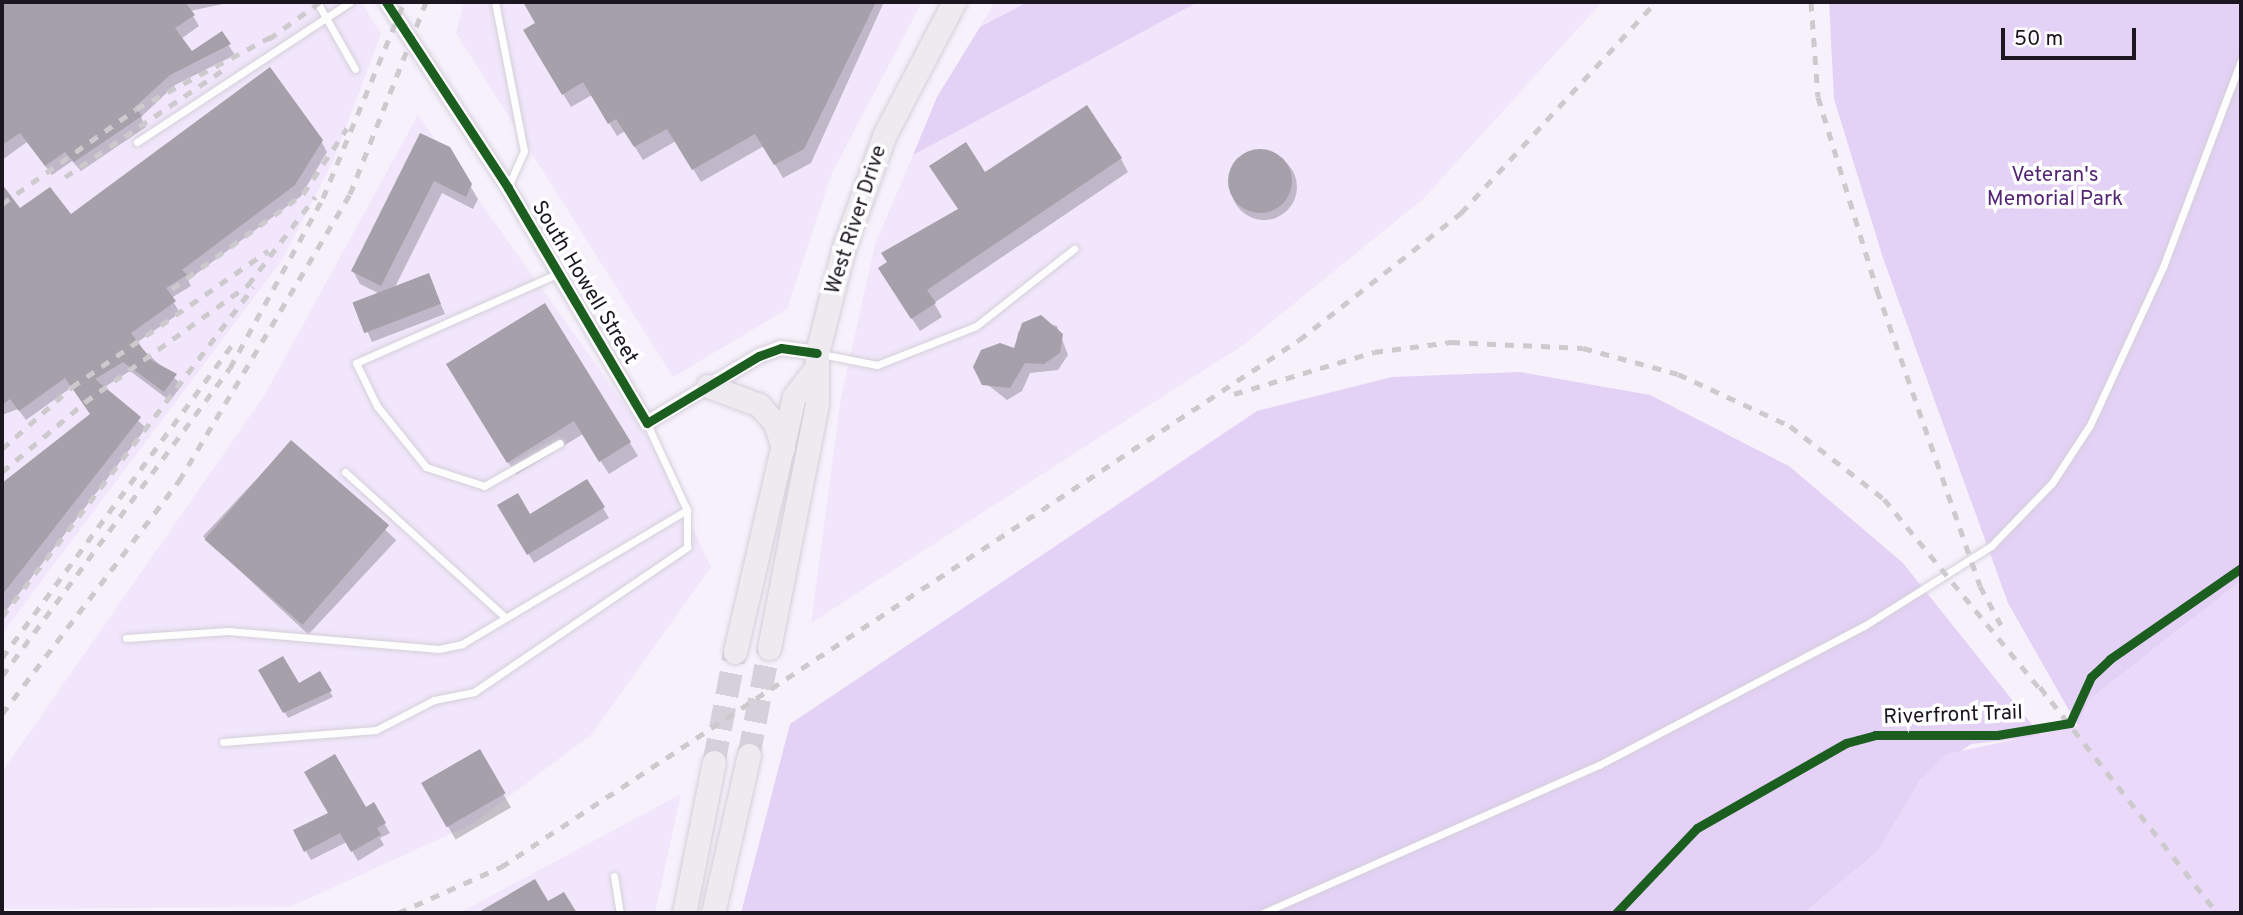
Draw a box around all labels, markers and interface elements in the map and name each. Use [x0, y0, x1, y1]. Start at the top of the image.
scale bar [2005, 14, 2140, 58]
text: 50 m [2014, 26, 2063, 53]
street label: West River Drive [821, 142, 893, 298]
park label: Veteran's Memorial Park [1987, 163, 2123, 213]
street label: South Howell Street [525, 197, 643, 369]
street label: Riverfront Trail [1882, 701, 2024, 731]

